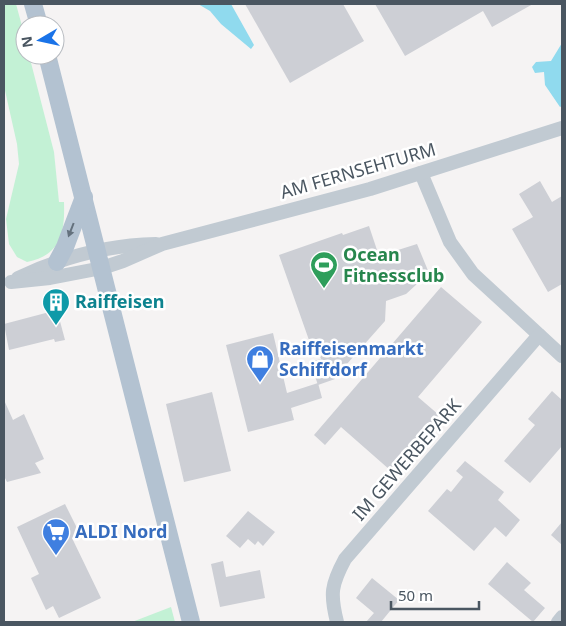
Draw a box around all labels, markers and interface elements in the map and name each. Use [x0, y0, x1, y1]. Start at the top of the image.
north arrow [15, 15, 65, 65]
text: N [16, 35, 37, 49]
street label: AM FERNSEHTURM [277, 136, 438, 204]
one-way arrow [67, 223, 75, 238]
place label: Ocean Fitnessclub [343, 242, 444, 287]
sports icon: Ocean Fitnessclub [309, 250, 339, 289]
building icon: Raiffeisen [41, 287, 71, 326]
place label: Raiffeisen [75, 289, 164, 313]
place label: Raiffeisenmarkt Schiffdorf [279, 336, 424, 381]
shop icon: Raiffeisenmarkt Schiffdorf [245, 344, 275, 383]
street label: IM GEWERBEPARK [347, 393, 466, 525]
supermarket icon: ALDI Nord [41, 517, 71, 556]
place label: ALDI Nord [75, 519, 167, 543]
scale bar [391, 578, 478, 610]
text: 50 m [398, 585, 433, 605]

